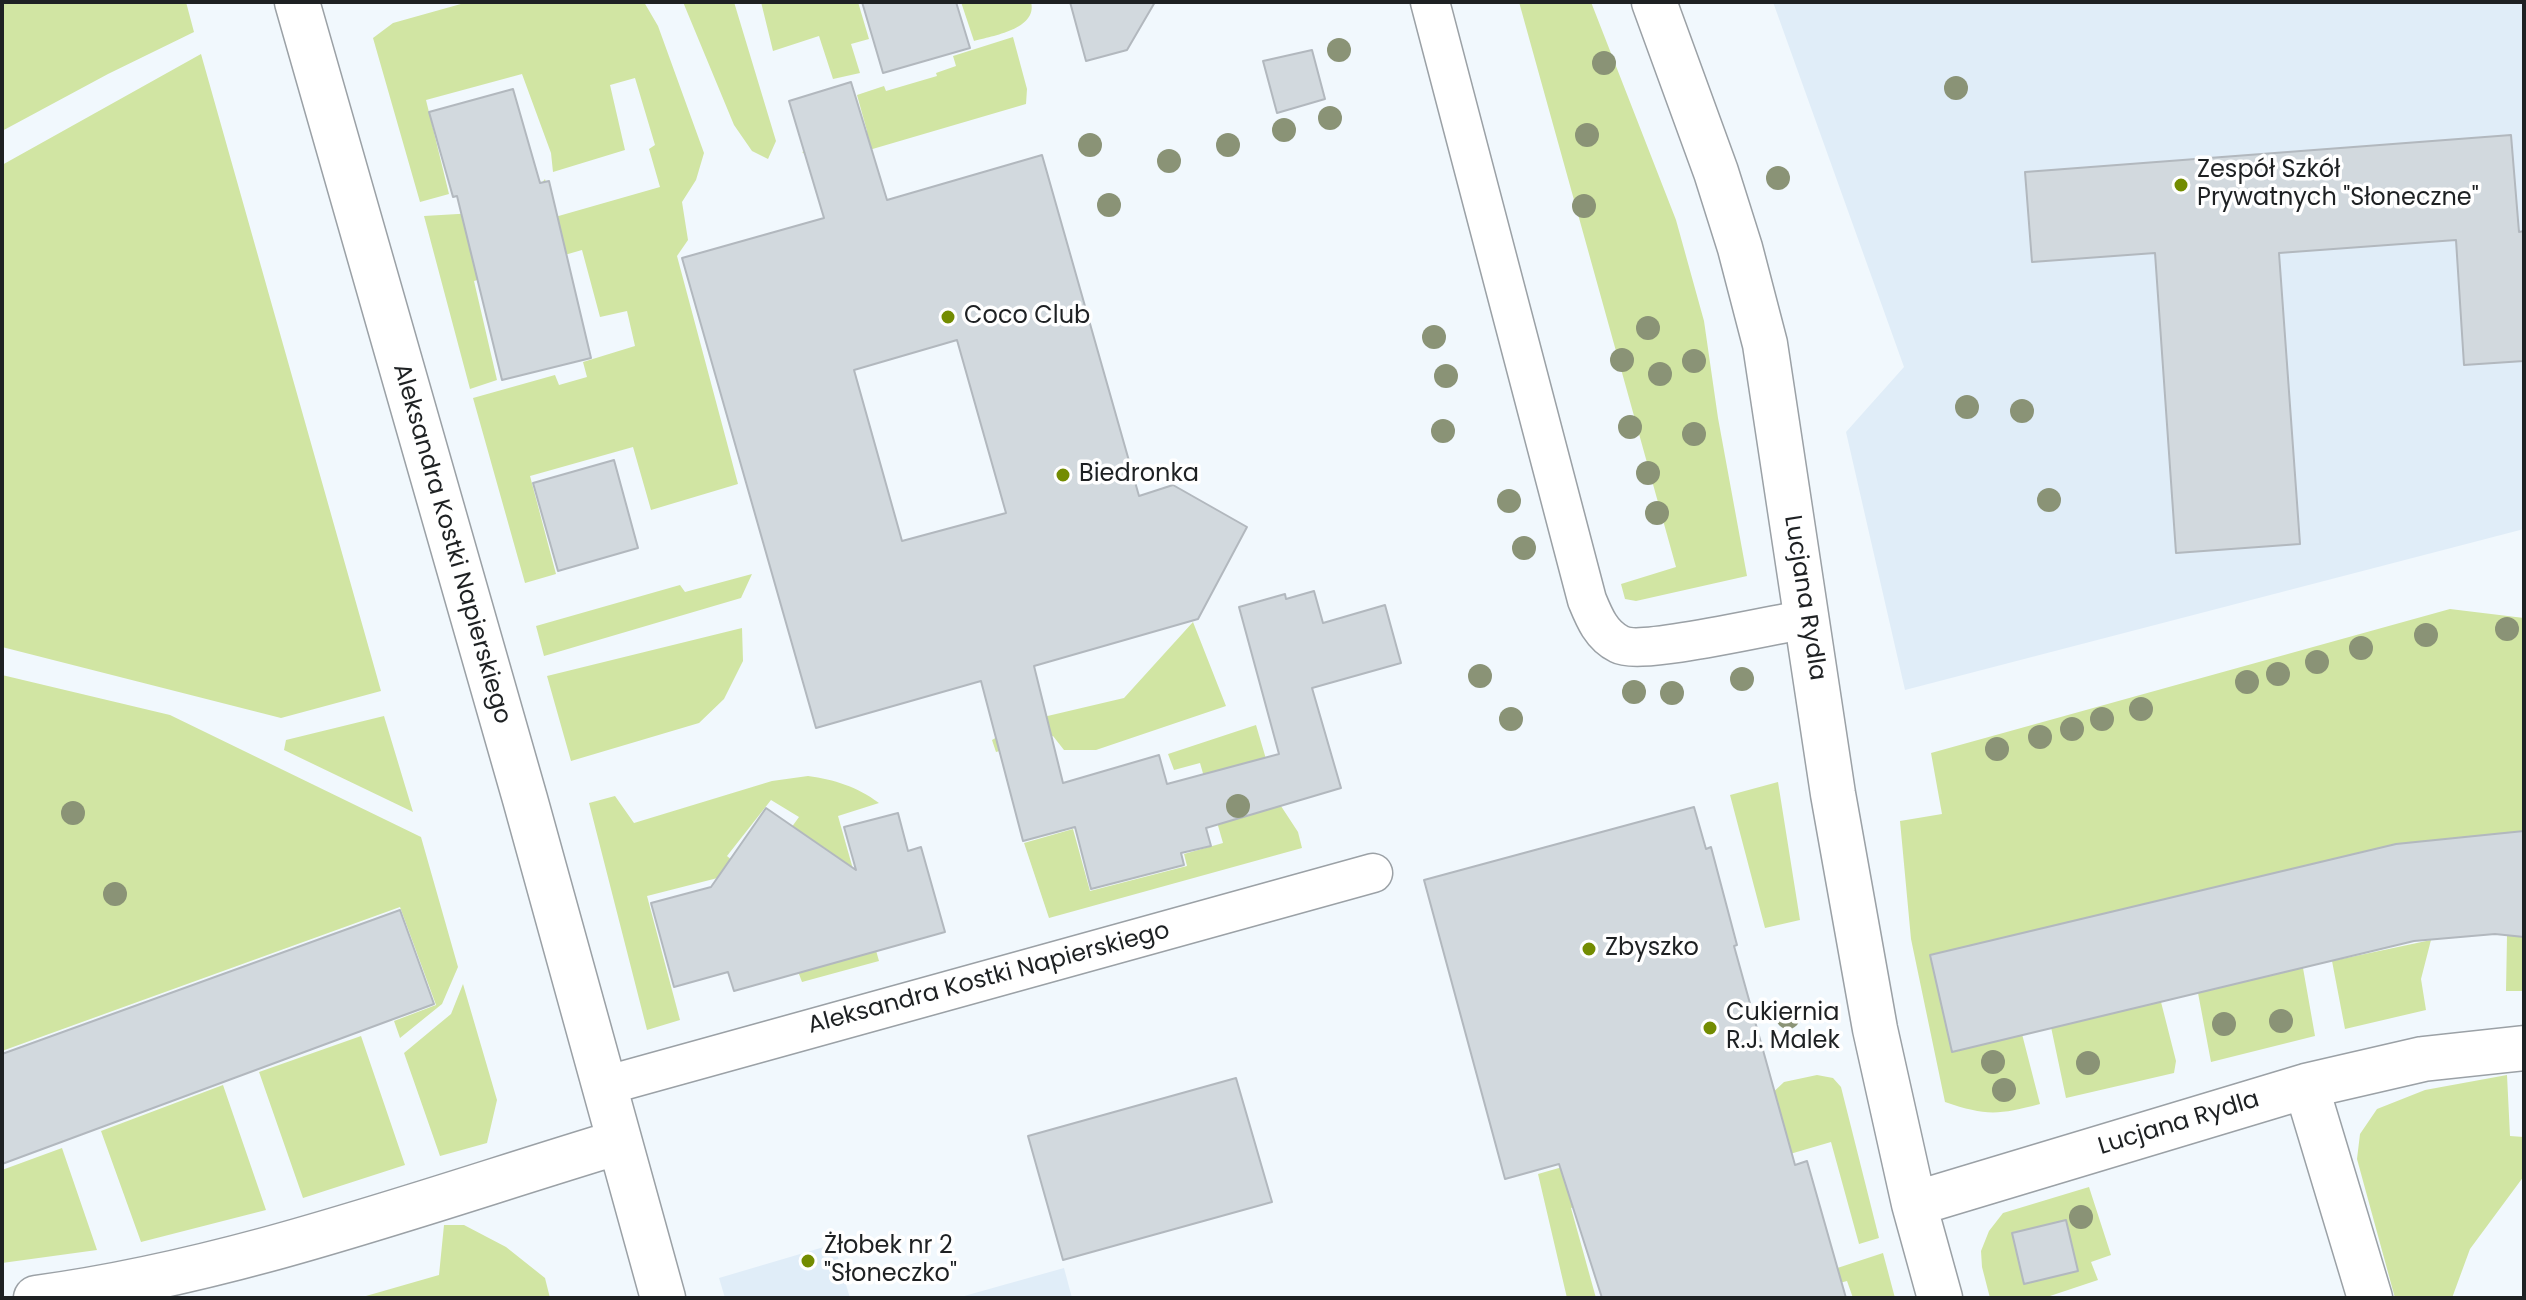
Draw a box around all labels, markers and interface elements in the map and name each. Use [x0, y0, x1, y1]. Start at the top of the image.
place label: Zespół Szkół Prywatnych "Słoneczne" [2197, 157, 2479, 213]
marker: Zespół Szkół Prywatnych "Słoneczne" [2172, 176, 2190, 194]
place label: Coco Club [964, 303, 1090, 331]
marker: Coco Club [939, 308, 957, 326]
street label: Aleksandra Kostki Napierskiego [386, 361, 516, 727]
place label: Biedronka [1079, 461, 1199, 489]
marker: Biedronka [1054, 466, 1072, 484]
street label: Lucjana Rydla [1777, 513, 1831, 683]
street label: Aleksandra Kostki Napierskiego [805, 917, 1173, 1041]
place label: Zbyszko [1605, 935, 1699, 963]
marker: Zbyszko [1580, 940, 1598, 958]
place label: Cukiernia R.J. Malek [1726, 1000, 1840, 1056]
marker: Cukiernia R.J. Malek [1701, 1019, 1719, 1037]
street label: Lucjana Rydla [2095, 1086, 2263, 1162]
place label: Żłobek nr 2 "Słoneczko" [824, 1233, 957, 1289]
marker: Żłobek nr 2 "Słoneczko" [799, 1252, 817, 1270]

